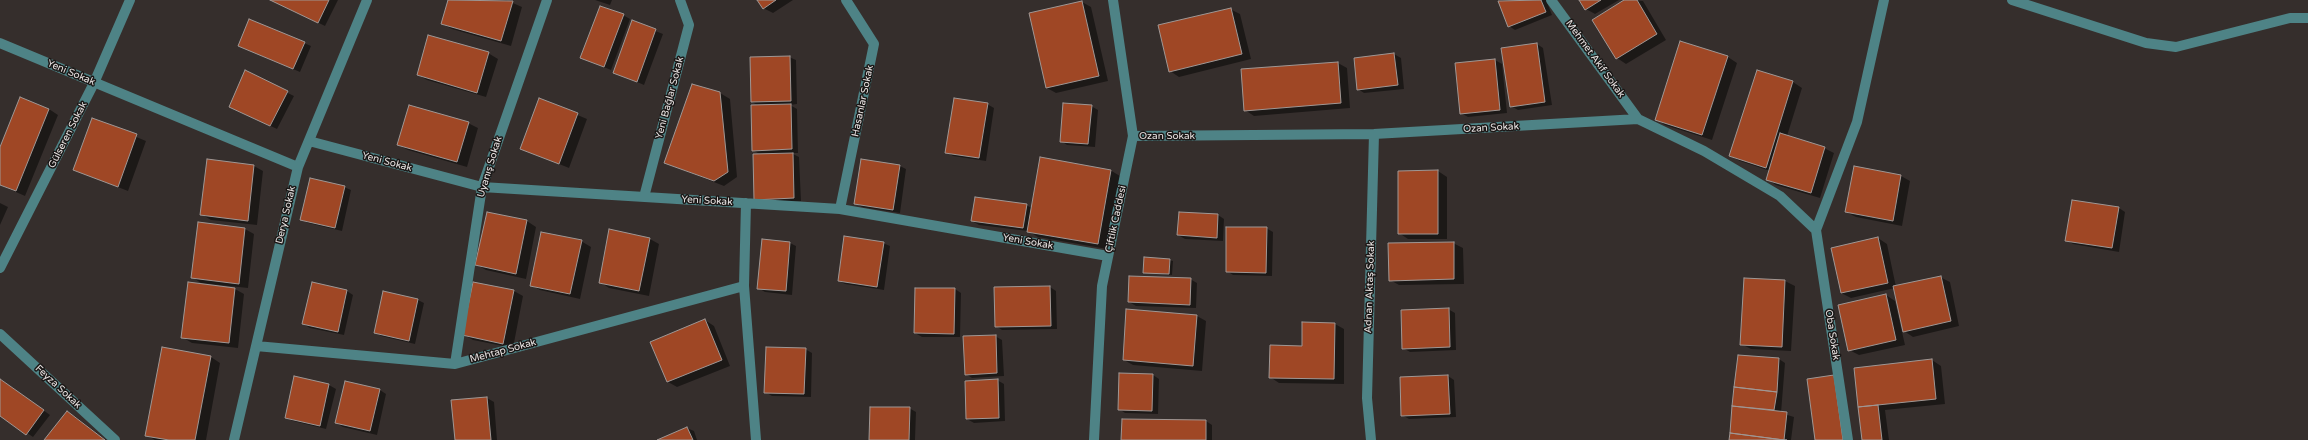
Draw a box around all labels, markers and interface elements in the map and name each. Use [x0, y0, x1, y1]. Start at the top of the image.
street label: Mehmet Akif Sokak [1563, 18, 1627, 100]
street label: Yeni Bağlar Sokak [653, 56, 687, 140]
street label: Yeni Sokak [45, 57, 97, 89]
street label: Hasanlar Sokak [850, 64, 876, 138]
street label: Gülseren Sokak [46, 100, 90, 170]
street label: Ozan Sokak [1463, 121, 1519, 135]
street label: Ozan Sokak [1139, 130, 1195, 142]
street label: Uyanış Sokak [475, 135, 505, 199]
street label: Yeni Sokak [361, 150, 413, 174]
street label: Çiftlik Caddesi [1103, 184, 1129, 254]
street label: Derya Sokak [274, 185, 298, 245]
street label: Yeni Sokak [681, 194, 733, 208]
street label: Yeni Sokak [1002, 232, 1054, 252]
street label: Adnan Aktaş Sokak [1362, 241, 1378, 333]
street label: Oba Sokak [1822, 309, 1842, 361]
street label: Mehtap Sokak [469, 336, 537, 366]
street label: Feyza Sokak [33, 363, 83, 411]

